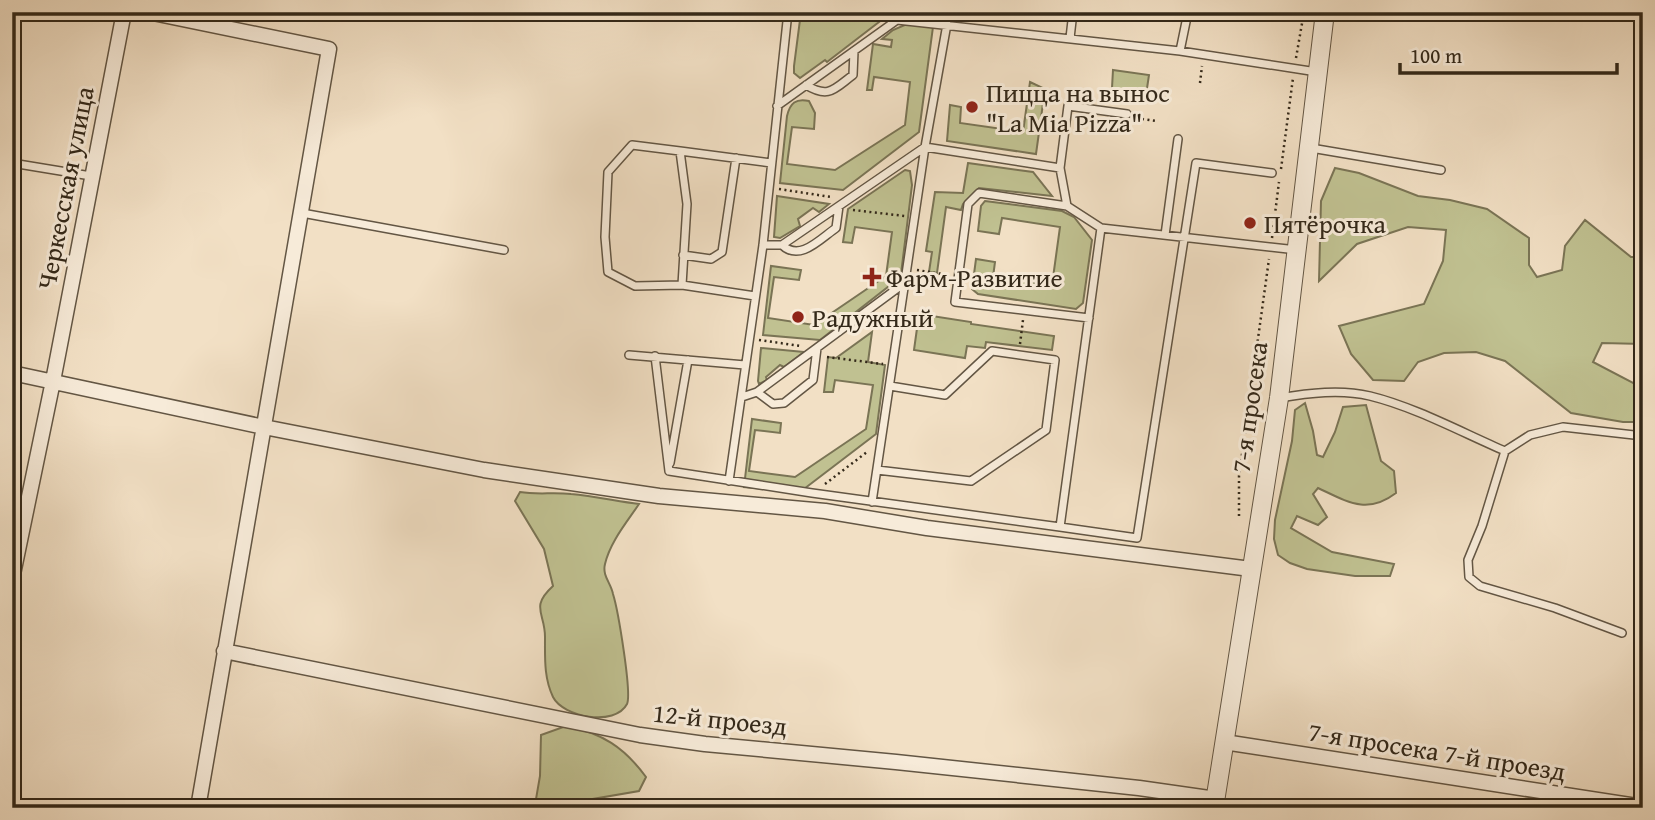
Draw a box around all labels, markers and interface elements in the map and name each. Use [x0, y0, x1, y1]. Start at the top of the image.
scale bar [1400, 32, 1616, 76]
text: 100 m [1410, 40, 1462, 71]
place label: Пицца на вынос "La Mia Pizza" [986, 73, 1170, 142]
street label: Черкесская улица [26, 83, 104, 293]
marker: Пицца на вынос "La Mia Pizza" [964, 99, 980, 115]
place label: Пятёрочка [1264, 204, 1386, 243]
marker: Пятёрочка [1242, 215, 1258, 231]
place label: Фарм-Развитие [886, 258, 1063, 297]
marker: Фарм-Развитие [864, 269, 880, 285]
place label: Радужный [812, 298, 934, 337]
marker: Радужный [790, 309, 806, 325]
street label: 7-я просека [1221, 338, 1278, 475]
street label: 12-й проезд [651, 693, 789, 745]
street label: 7-я просека 7-й проезд [1306, 711, 1568, 791]

